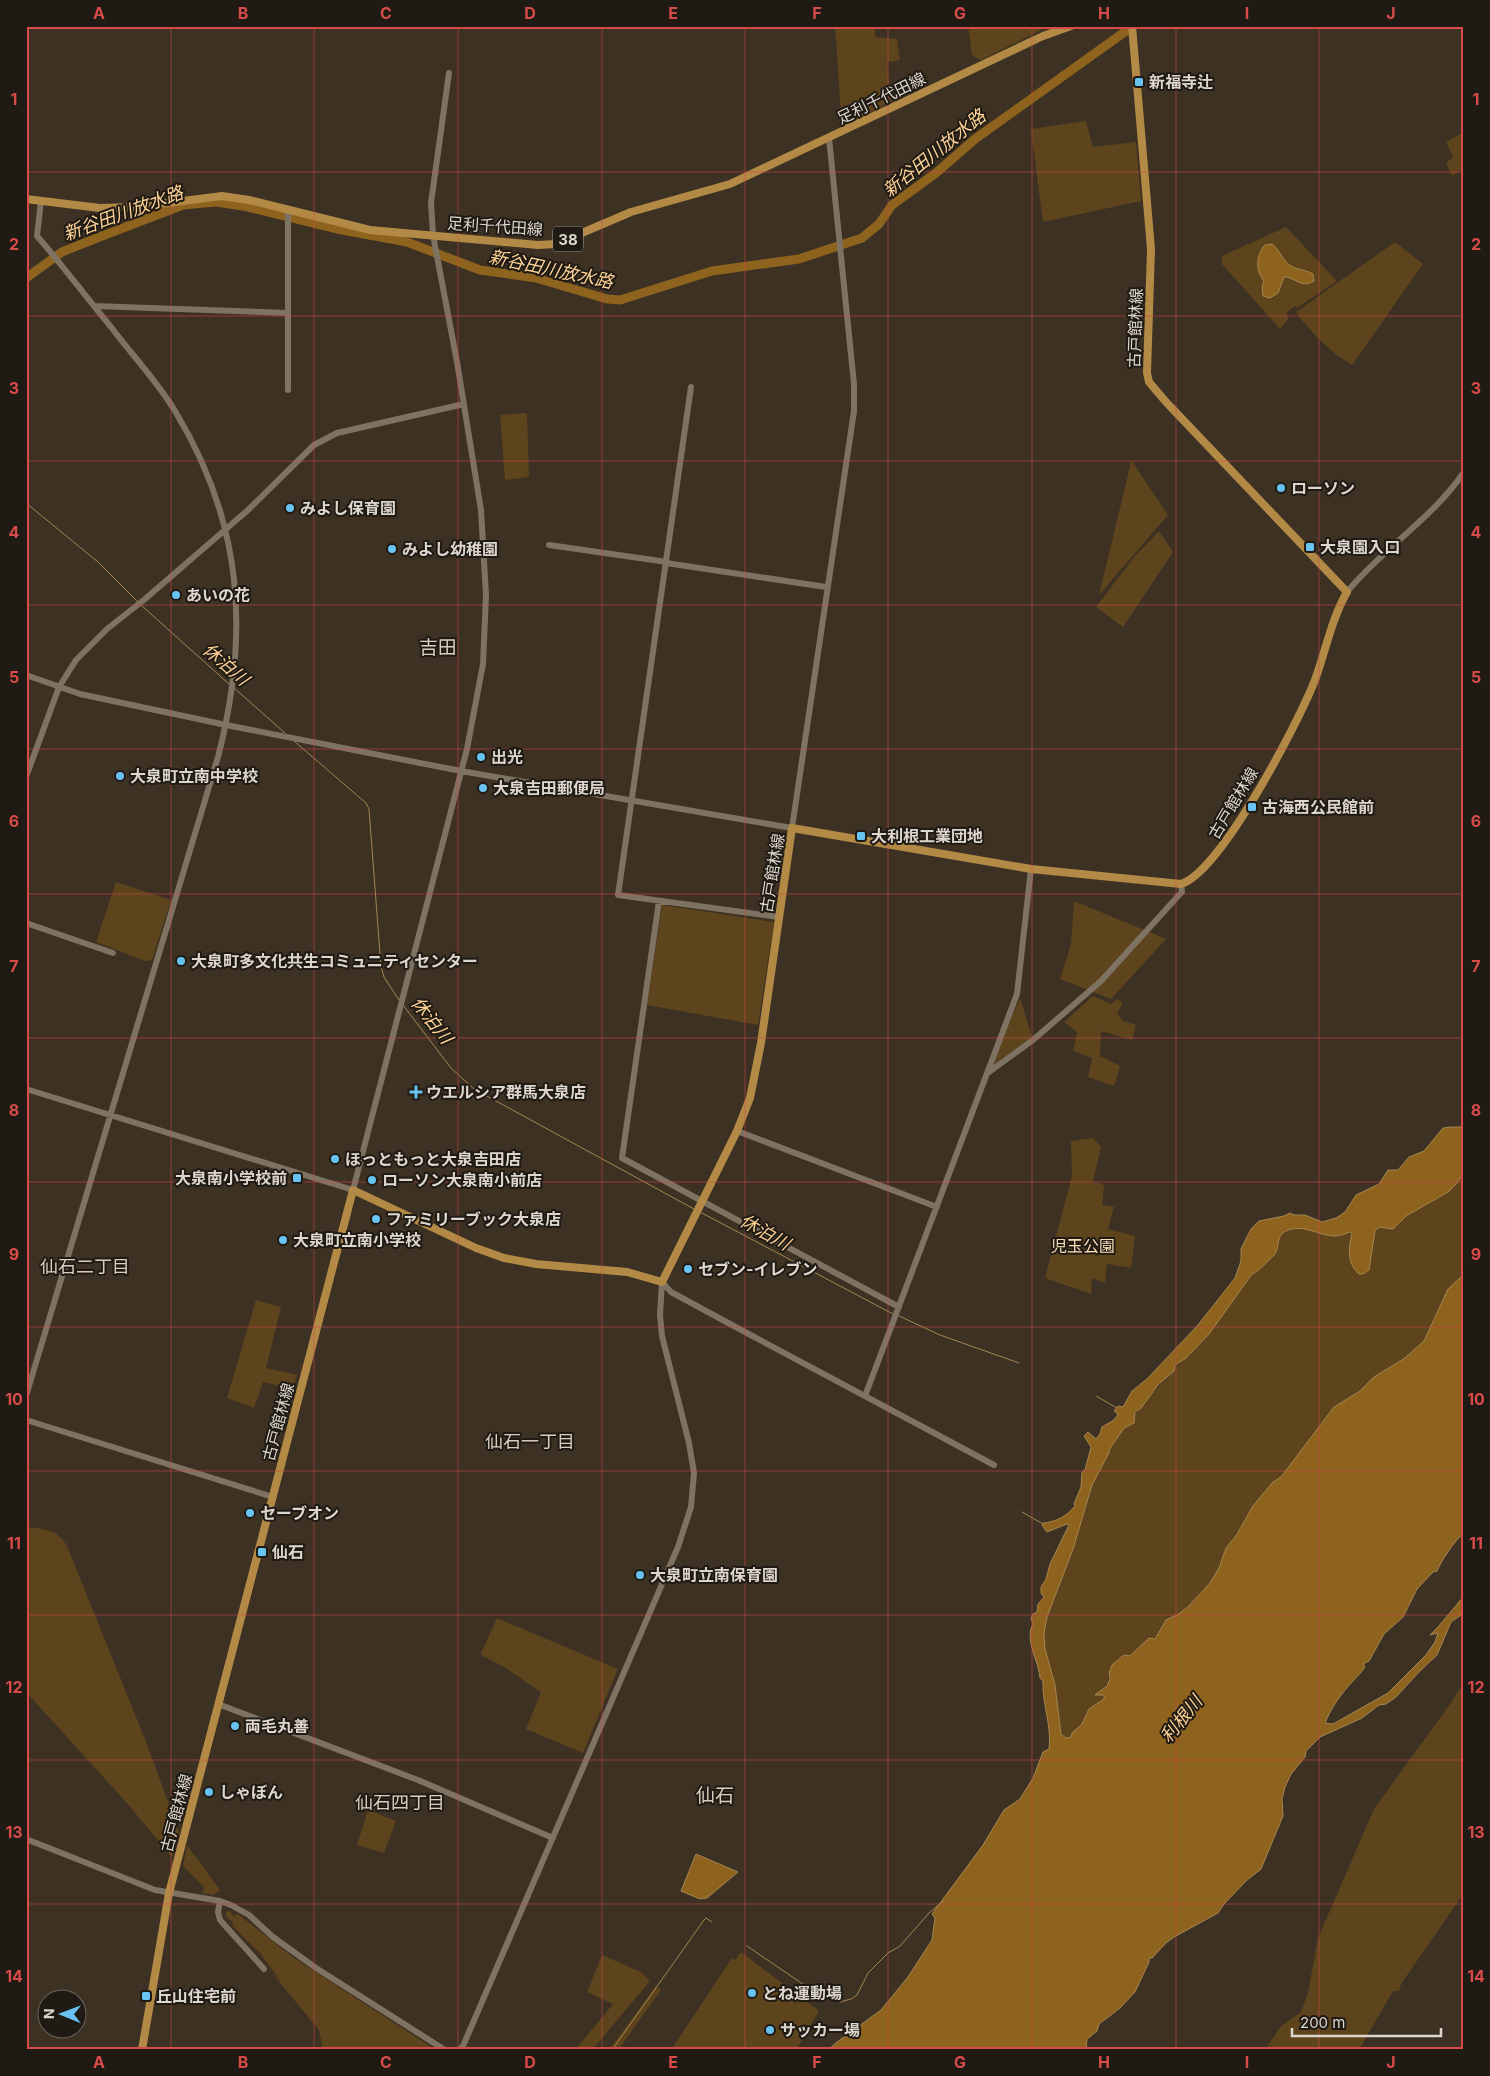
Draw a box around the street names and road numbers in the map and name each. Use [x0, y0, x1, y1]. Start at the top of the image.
street label: 足利千代田線 [833, 68, 929, 128]
street label: 足利千代田線 [446, 213, 544, 239]
road number: 38 [553, 226, 583, 252]
street label: 古戸館林線 [1124, 288, 1146, 368]
street label: 古戸館林線 [1204, 764, 1262, 842]
street label: 古戸館林線 [756, 832, 788, 914]
street label: 古戸館林線 [258, 1381, 298, 1463]
street label: 古戸館林線 [156, 1772, 196, 1854]

